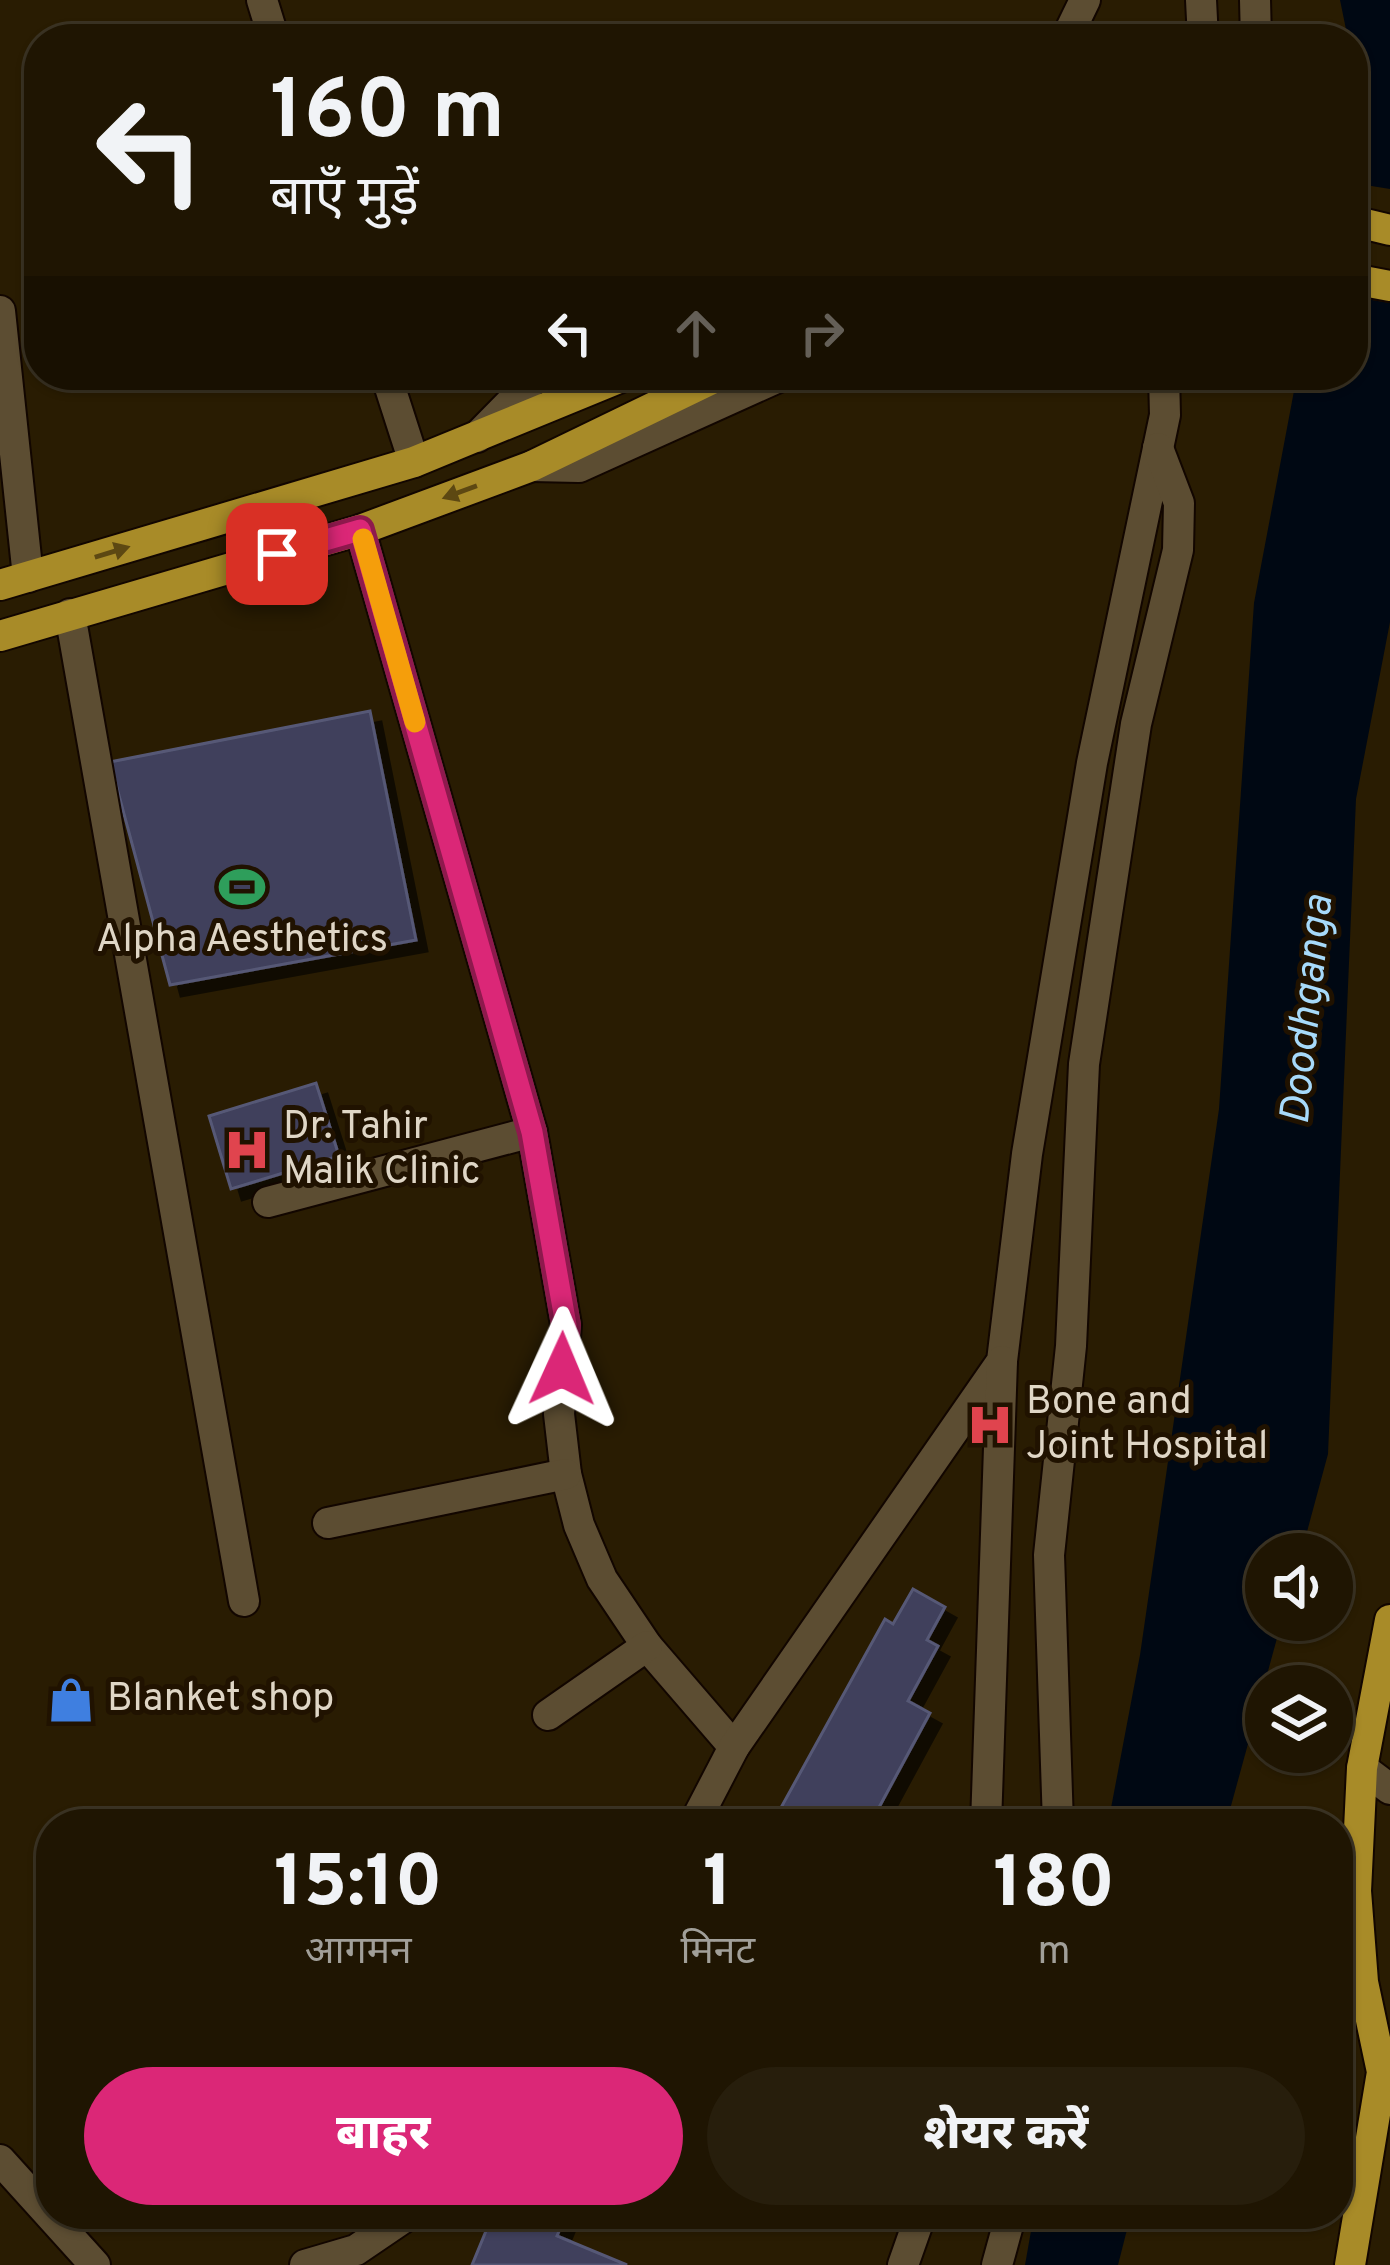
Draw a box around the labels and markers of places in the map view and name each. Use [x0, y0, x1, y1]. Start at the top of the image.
pin [226, 503, 328, 605]
sports icon: Alpha Aesthetics [217, 862, 267, 912]
place label: Alpha Aesthetics [96, 917, 388, 966]
place label: Dr. Tahir Malik Clinic [283, 1104, 480, 1198]
hospital icon: Dr. Tahir Malik Clinic [222, 1125, 272, 1175]
place label: Bone and Joint Hospital [1026, 1379, 1268, 1473]
hospital icon: Bone and Joint Hospital [965, 1400, 1015, 1450]
shop icon: Blanket shop [46, 1675, 96, 1725]
place label: Blanket shop [107, 1676, 334, 1725]

